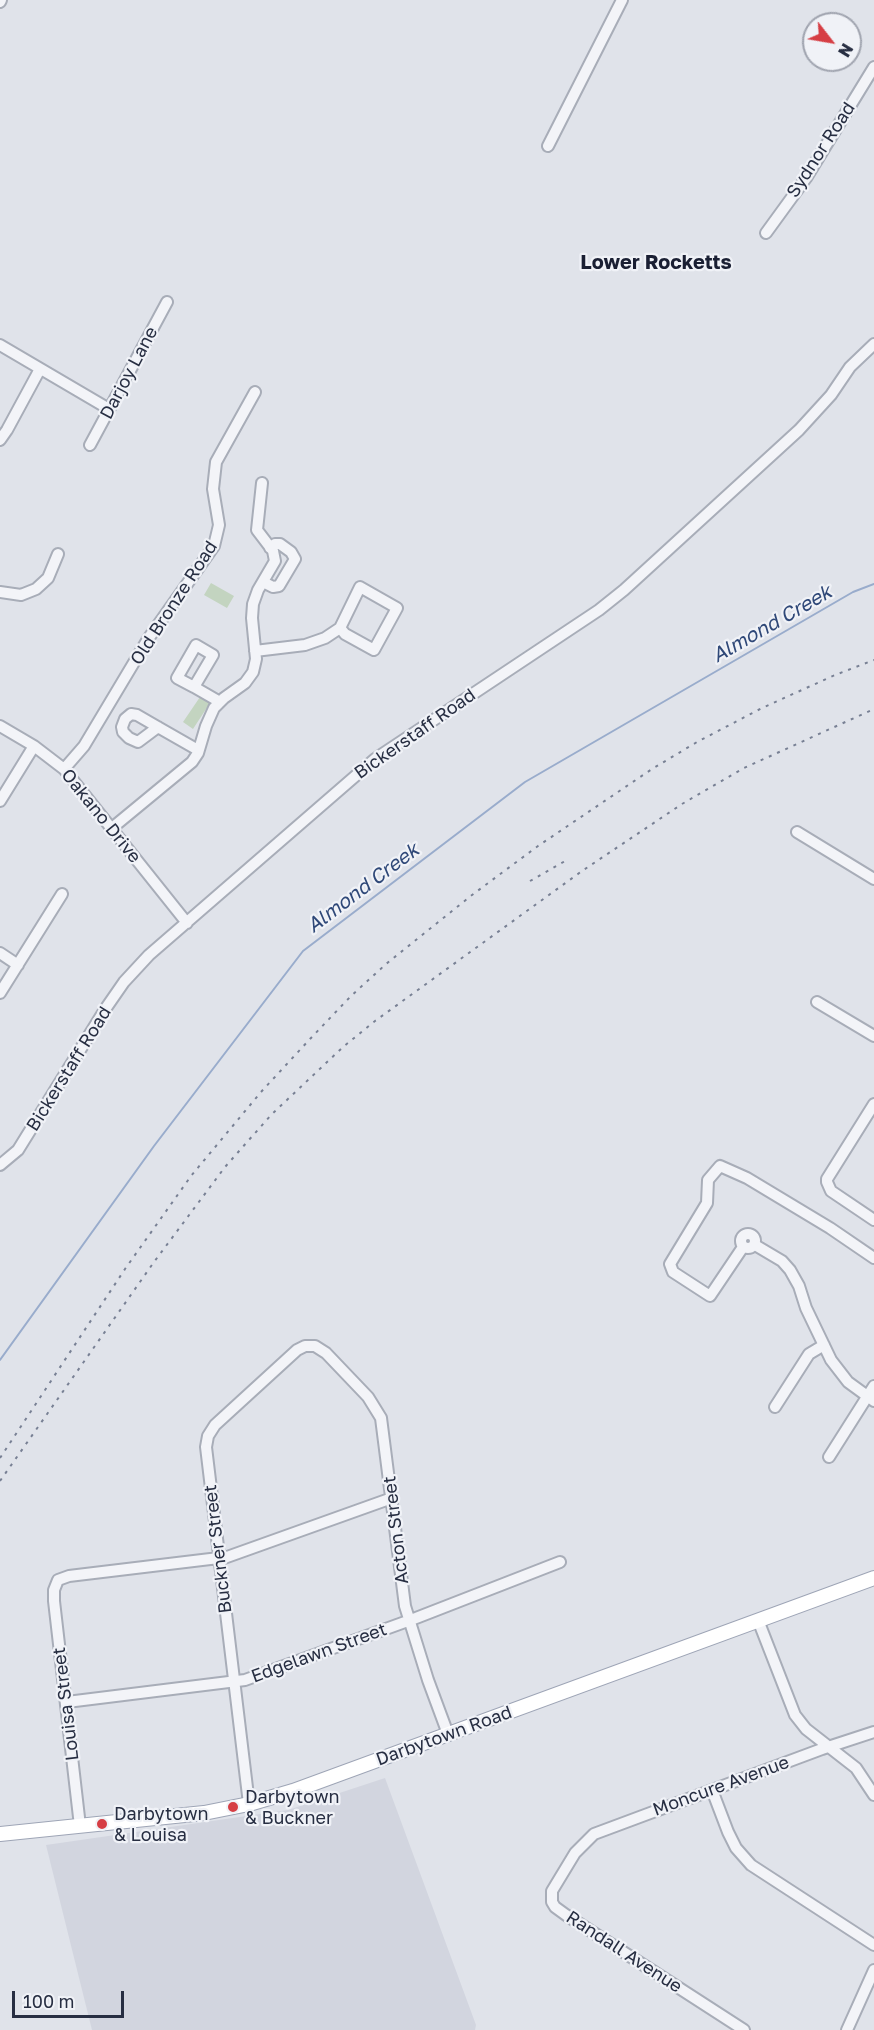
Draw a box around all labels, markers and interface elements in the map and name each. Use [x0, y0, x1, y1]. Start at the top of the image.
north arrow [802, 12, 862, 72]
text: N [834, 40, 857, 61]
street label: Sydnor Road [782, 98, 860, 202]
district label: Lower Rocketts [580, 251, 732, 275]
street label: Darjoy Lane [96, 323, 162, 423]
street label: Old Bronze Road [126, 537, 222, 669]
water label: Almond Creek [708, 580, 836, 668]
street label: Bickerstaff Road [350, 684, 480, 784]
street label: Oakano Drive [57, 765, 145, 867]
water label: Almond Creek [302, 838, 424, 938]
street label: Bickerstaff Road [22, 1003, 116, 1135]
street label: Acton Street [379, 1475, 413, 1585]
street label: Buckner Street [199, 1484, 237, 1614]
street label: Edgelawn Street [248, 1618, 390, 1688]
street label: Louisa Street [48, 1646, 84, 1762]
street label: Darbytown Road [373, 1701, 515, 1771]
street label: Moncure Avenue [650, 1751, 792, 1821]
place label: Darbytown & Buckner [245, 1786, 340, 1828]
marker: Darbytown & Buckner [226, 1800, 240, 1814]
place label: Darbytown & Louisa [114, 1803, 209, 1846]
marker: Darbytown & Louisa [95, 1817, 109, 1831]
street label: Randall Avenue [562, 1906, 686, 1998]
scale bar [15, 1979, 128, 2017]
text: 100 m [23, 1990, 74, 2012]

